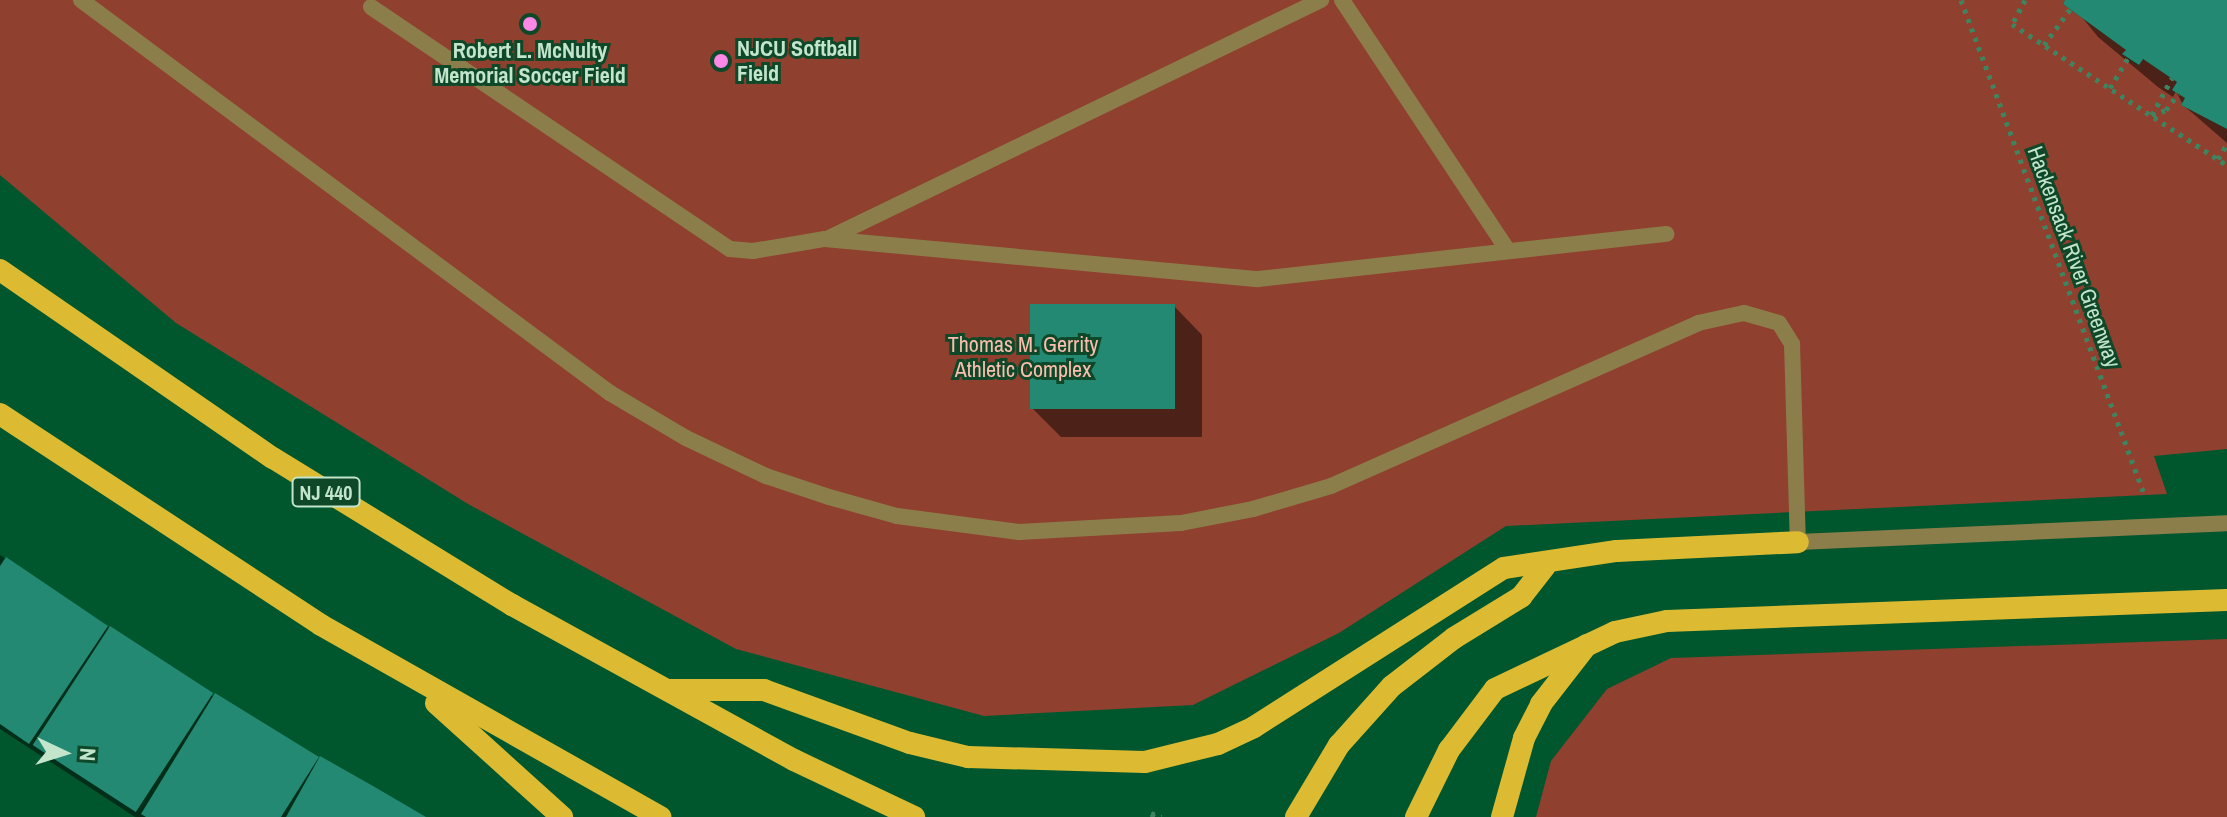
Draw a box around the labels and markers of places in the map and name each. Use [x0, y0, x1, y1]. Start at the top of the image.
marker: Robert L. McNulty Memorial Soccer Field [521, 15, 539, 33]
place label: NJCU Softball Field [737, 35, 857, 86]
place label: Robert L. McNulty Memorial Soccer Field [434, 37, 626, 88]
marker: NJCU Softball Field [712, 52, 730, 70]

